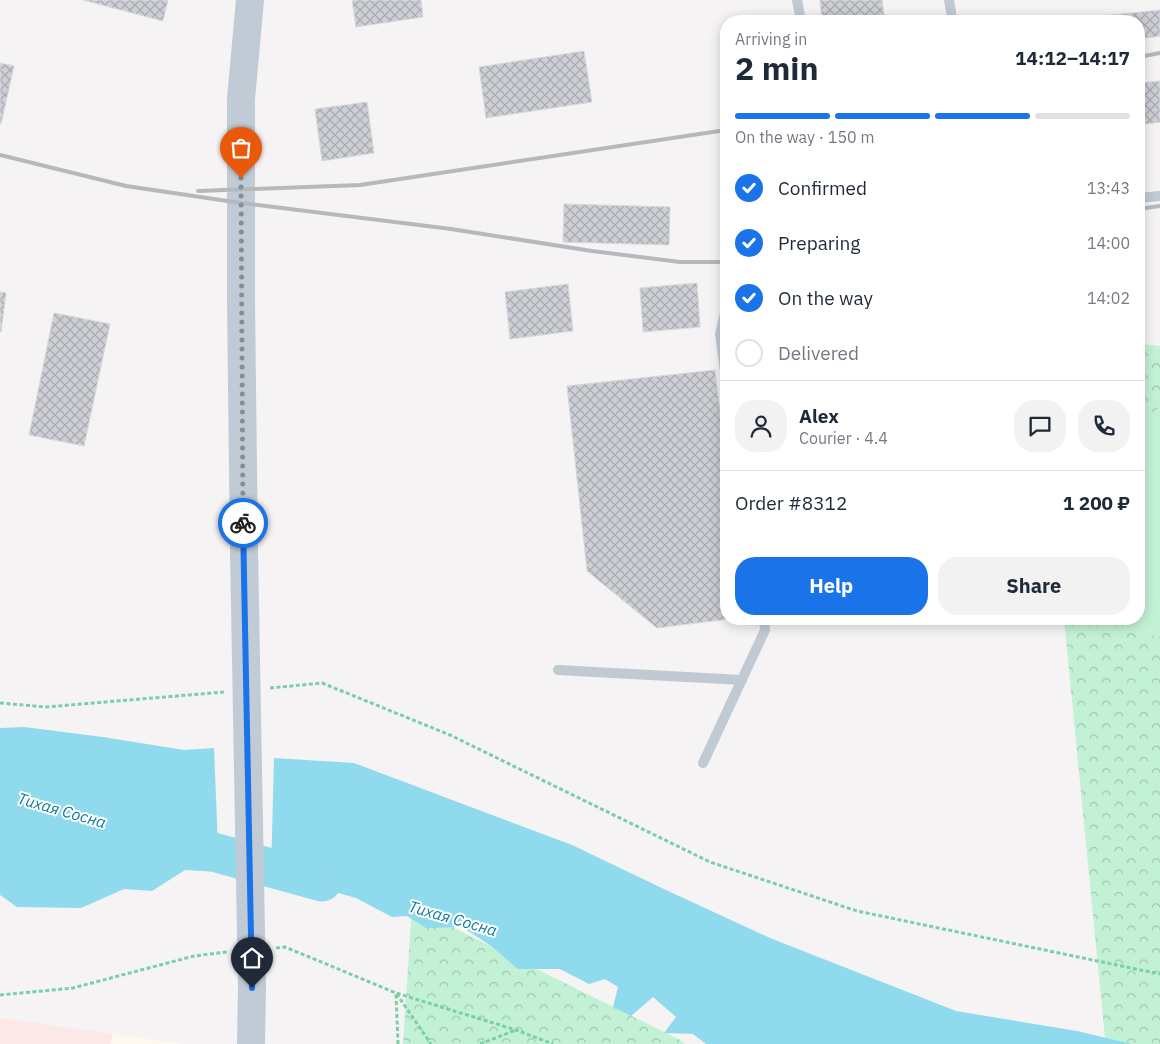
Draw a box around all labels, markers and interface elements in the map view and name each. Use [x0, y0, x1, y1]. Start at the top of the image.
text: Arriving in [735, 29, 807, 49]
text: 14:12–14:17 [1015, 46, 1130, 70]
text: 2 min [735, 47, 819, 89]
pin [220, 127, 262, 178]
text: On the way · 150 m [735, 127, 874, 147]
icon: bag [227, 134, 255, 162]
icon: check [735, 174, 763, 202]
text: Confirmed [778, 176, 867, 200]
text: 13:43 [1087, 178, 1130, 198]
icon: check [735, 229, 763, 257]
text: Preparing [778, 231, 860, 255]
text: 14:00 [1087, 233, 1130, 253]
icon: check [735, 284, 763, 312]
text: On the way [778, 286, 873, 310]
text: 14:02 [1087, 288, 1130, 308]
text: Delivered [778, 341, 859, 365]
button: person [735, 400, 787, 452]
button: chat [1014, 400, 1066, 452]
button: phone [1078, 400, 1130, 452]
text: Alex [799, 404, 839, 428]
text: Courier · 4.4 [799, 428, 888, 448]
text: Order #8312 [735, 491, 847, 515]
text: 1 200 ₽ [1063, 491, 1130, 515]
courier [218, 498, 268, 548]
icon: bike [229, 509, 257, 537]
button: Help [735, 557, 928, 615]
button: Share [938, 557, 1130, 615]
water label: Тихая Сосна [16, 788, 108, 832]
water label: Тихая Сосна [407, 896, 499, 940]
pin [231, 937, 273, 988]
icon: home [238, 944, 266, 972]

